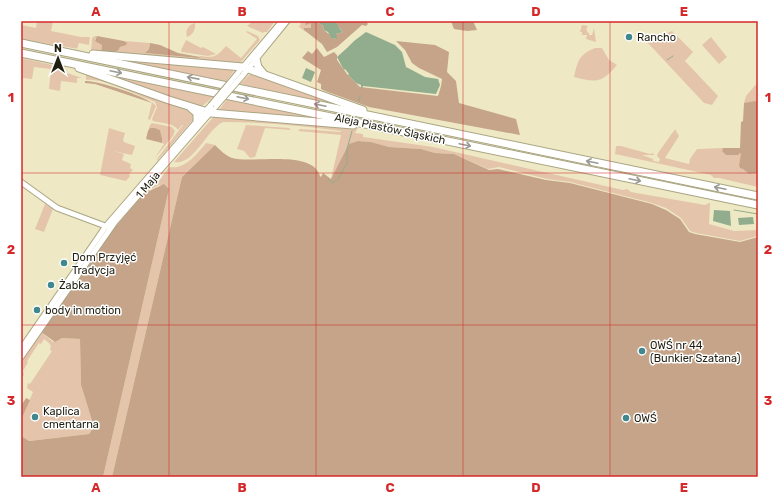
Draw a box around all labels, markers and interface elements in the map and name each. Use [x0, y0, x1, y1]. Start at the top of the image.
text: A [91, 4, 101, 19]
text: B [237, 4, 247, 19]
text: C [385, 4, 395, 19]
text: D [531, 4, 541, 19]
text: E [680, 4, 688, 19]
place label: Rancho [637, 31, 676, 44]
marker: Rancho [624, 32, 634, 42]
north arrow [38, 38, 78, 78]
text: N [54, 42, 62, 55]
one-way arrow [109, 69, 122, 77]
one-way arrow [187, 74, 200, 82]
text: 1 [8, 90, 14, 105]
text: 1 [765, 90, 771, 105]
one-way arrow [236, 94, 249, 102]
one-way arrow [314, 100, 327, 108]
street label: Aleja Piastów Śląskich [333, 111, 447, 147]
one-way arrow [458, 141, 471, 149]
one-way arrow [586, 157, 599, 165]
street label: 1 Maja [133, 169, 163, 201]
one-way arrow [628, 176, 641, 184]
one-way arrow [714, 184, 727, 192]
text: 2 [7, 242, 15, 257]
text: 2 [764, 242, 772, 257]
place label: Dom Przyjęć Tradycja [72, 251, 136, 277]
marker: Dom Przyjęć Tradycja [59, 258, 69, 268]
place label: Żabka [59, 278, 90, 292]
marker: Żabka [46, 280, 56, 290]
place label: body in motion [45, 304, 121, 317]
marker: body in motion [32, 305, 42, 315]
place label: OWŚ nr 44 (Bunkier Szatana) [650, 339, 741, 365]
marker: OWŚ nr 44 (Bunkier Szatana) [637, 346, 647, 356]
text: 3 [7, 393, 16, 408]
text: 3 [764, 393, 773, 408]
place label: Kaplica cmentarna [43, 405, 99, 431]
marker: Kaplica cmentarna [30, 412, 40, 422]
place label: OWŚ [634, 412, 657, 425]
marker: OWŚ [621, 413, 631, 423]
text: A [91, 480, 101, 495]
text: B [237, 480, 247, 495]
text: C [385, 480, 395, 495]
text: D [531, 480, 541, 495]
text: E [680, 480, 688, 495]

